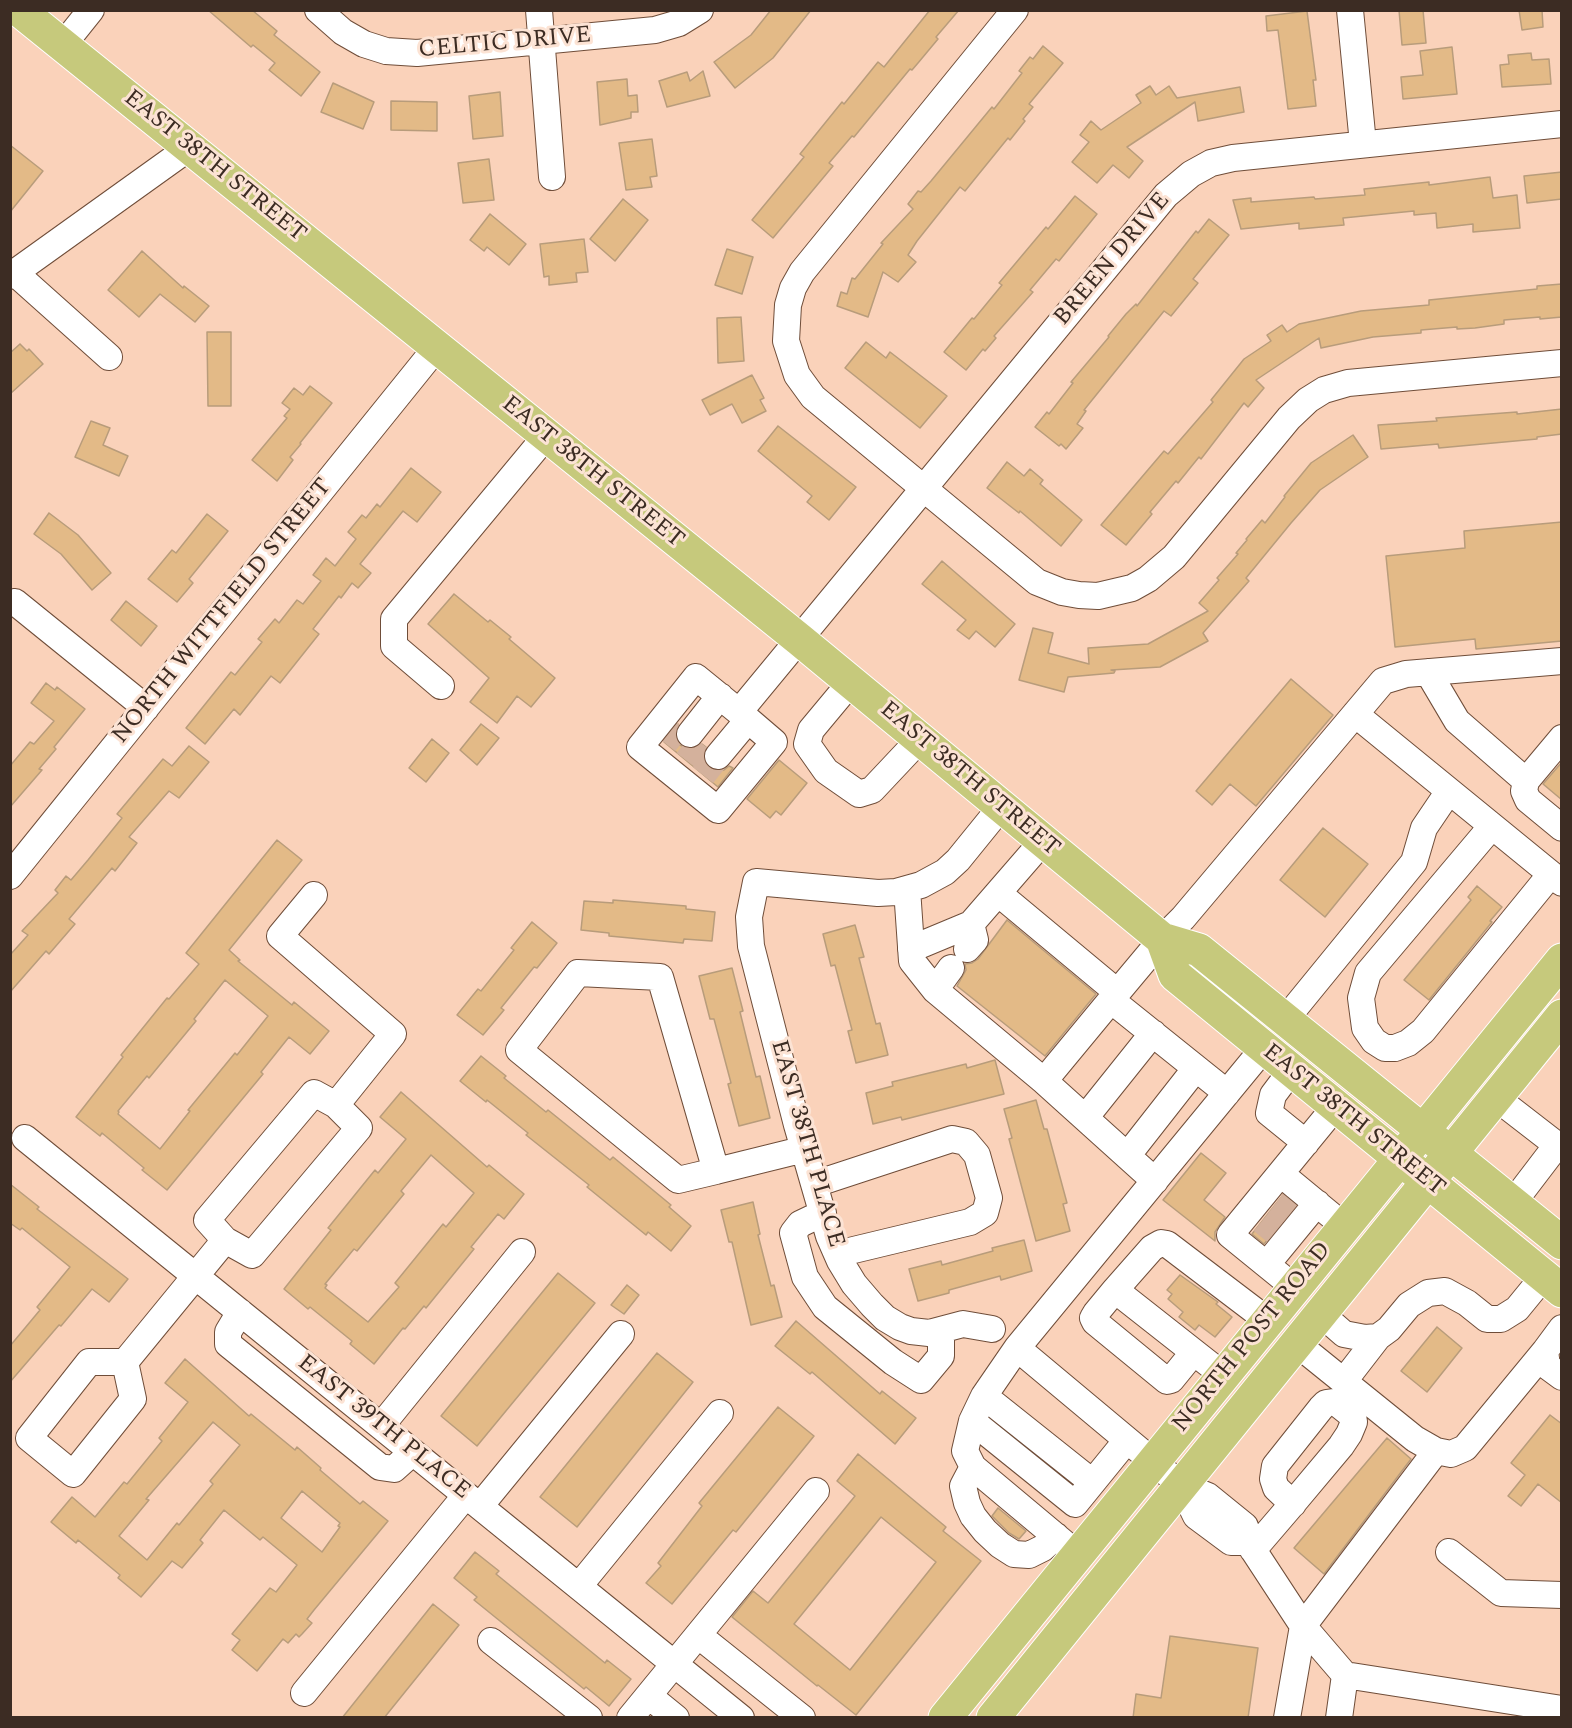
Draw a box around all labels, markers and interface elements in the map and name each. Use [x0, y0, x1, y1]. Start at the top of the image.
street label: CELTIC DRIVE [417, 22, 593, 66]
street label: EAST 38TH STREET [117, 85, 311, 249]
street label: BREEN DRIVE [1049, 187, 1177, 333]
street label: EAST 38TH STREET [495, 391, 689, 555]
street label: NORTH WITTFIELD STREET [107, 474, 339, 750]
street label: EAST 38TH STREET [873, 696, 1065, 864]
street label: EAST 38TH PLACE [763, 1037, 849, 1251]
street label: EAST 38TH STREET [1256, 1039, 1450, 1203]
street label: NORTH POST ROAD [1167, 1237, 1339, 1439]
street label: EAST 39TH PLACE [291, 1349, 475, 1507]

